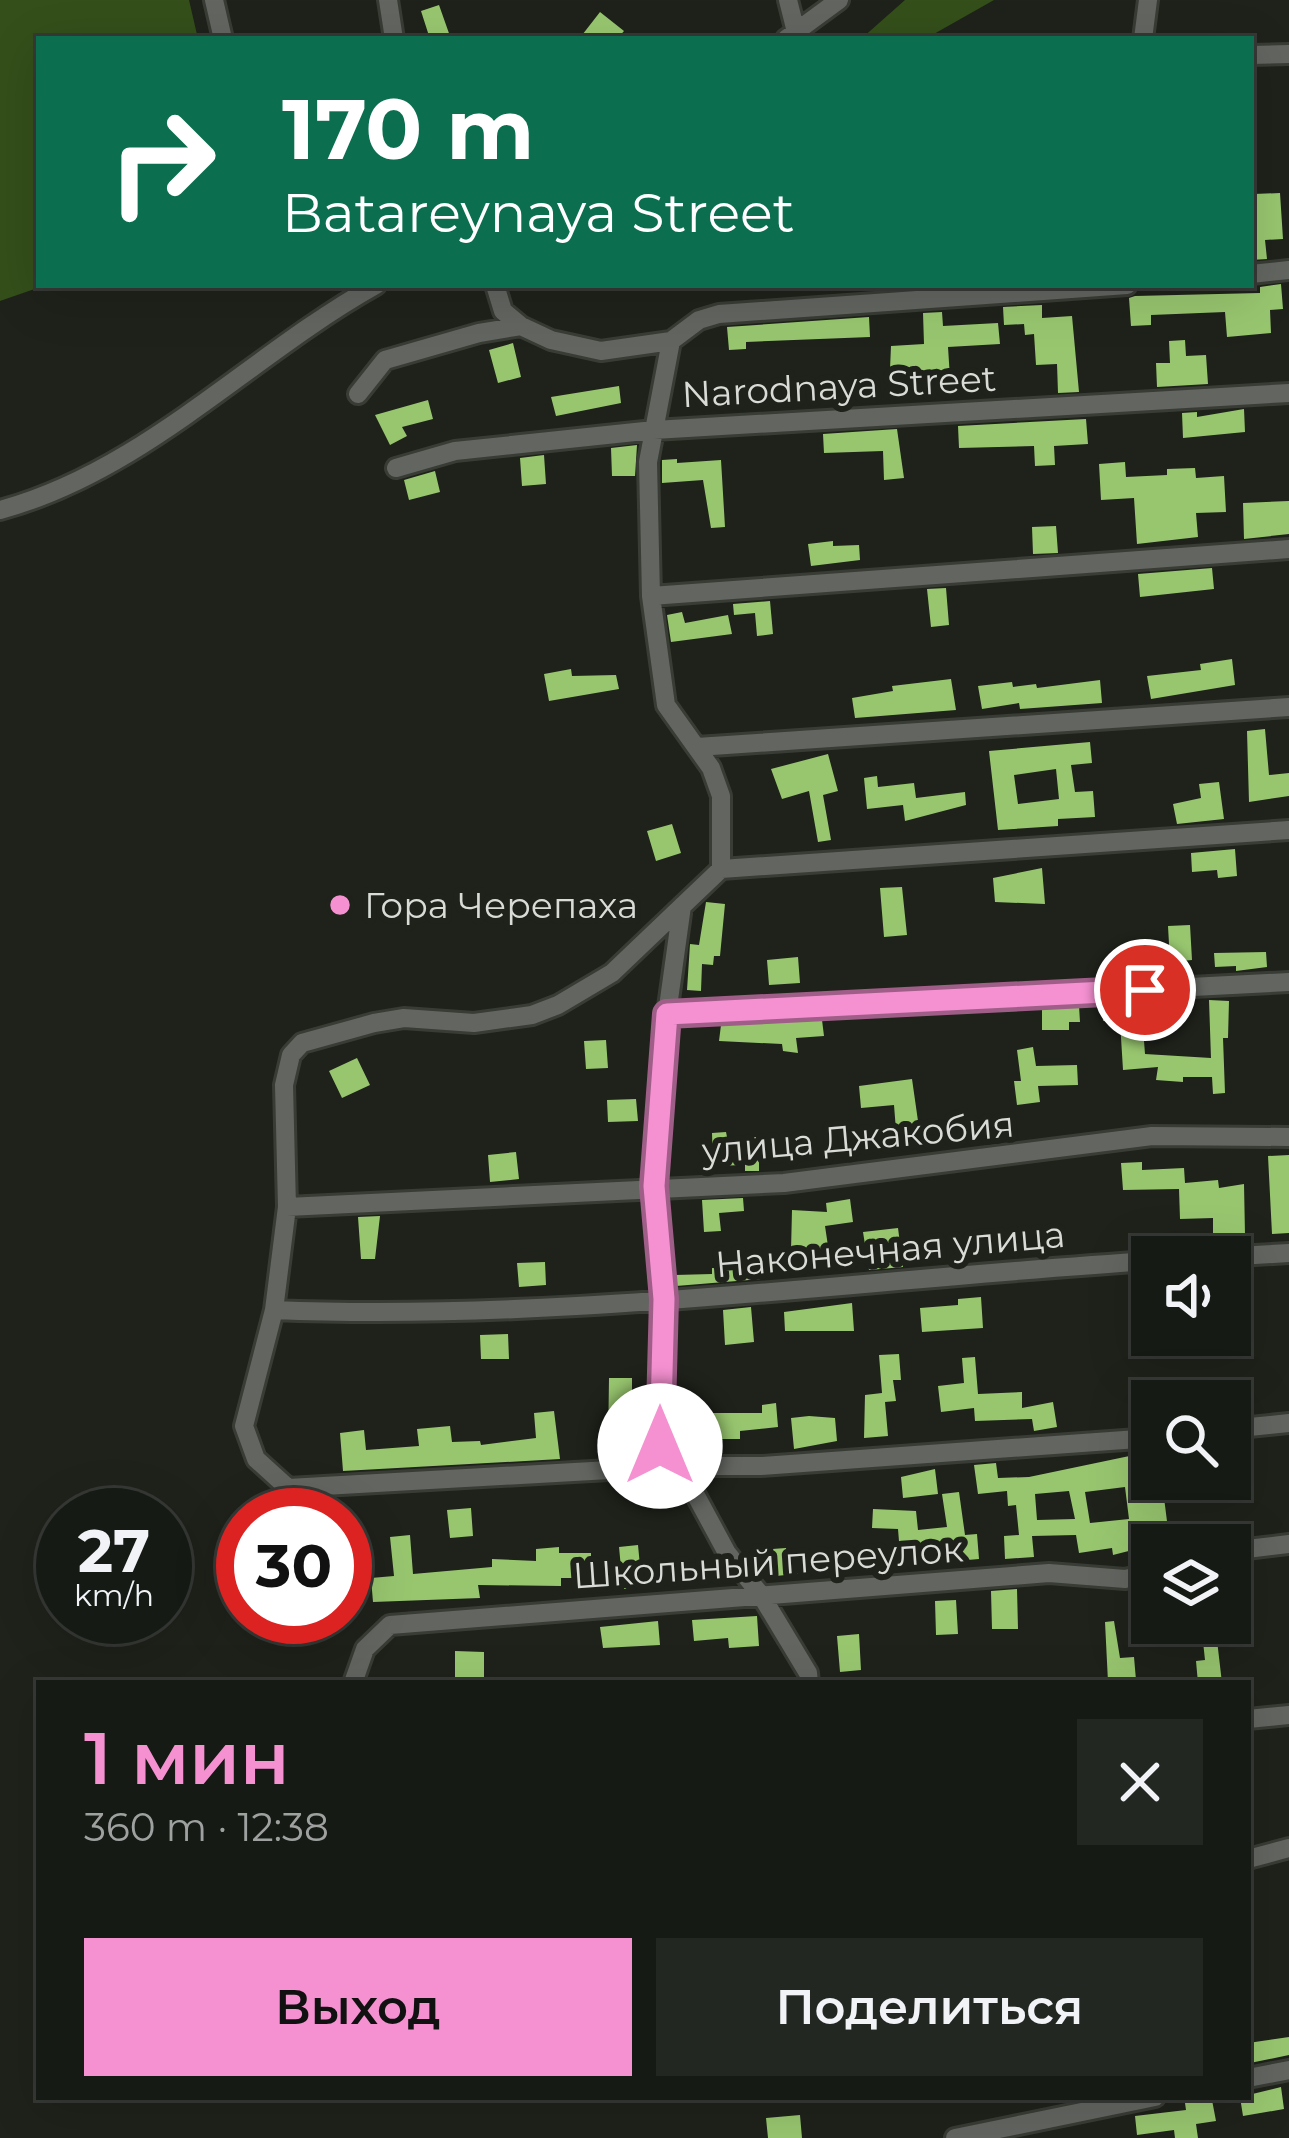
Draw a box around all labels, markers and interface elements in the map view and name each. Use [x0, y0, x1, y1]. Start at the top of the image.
text: 170 m [282, 78, 534, 180]
icon: right [84, 84, 240, 240]
text: Batareynaya Street [282, 180, 795, 246]
street label: Narodnaya Street [681, 356, 997, 416]
place label: Гора Черепаха [364, 883, 638, 927]
marker: Гора Черепаха [327, 892, 353, 918]
pin [1094, 939, 1196, 1041]
icon: arrive [1112, 957, 1178, 1023]
street label: улица Джакобия [699, 1101, 1016, 1173]
street label: Наконечная улица [713, 1212, 1067, 1286]
map controls [1131, 1236, 1251, 1644]
button: sound [1131, 1236, 1251, 1356]
button: search [1131, 1380, 1251, 1500]
position arrow [597, 1383, 723, 1509]
speed limit sign: 30 [216, 1488, 372, 1644]
text: 27 [78, 1514, 150, 1587]
button: layers [1131, 1524, 1251, 1644]
street label: Школьный переулок [571, 1526, 965, 1598]
text: km/h [74, 1577, 154, 1614]
text: 1 мин [84, 1714, 289, 1802]
button: close [1077, 1719, 1203, 1845]
text: 360 m · 12:38 [84, 1803, 329, 1851]
button: Выход [84, 1938, 632, 2076]
button: Поделиться [656, 1938, 1203, 2076]

